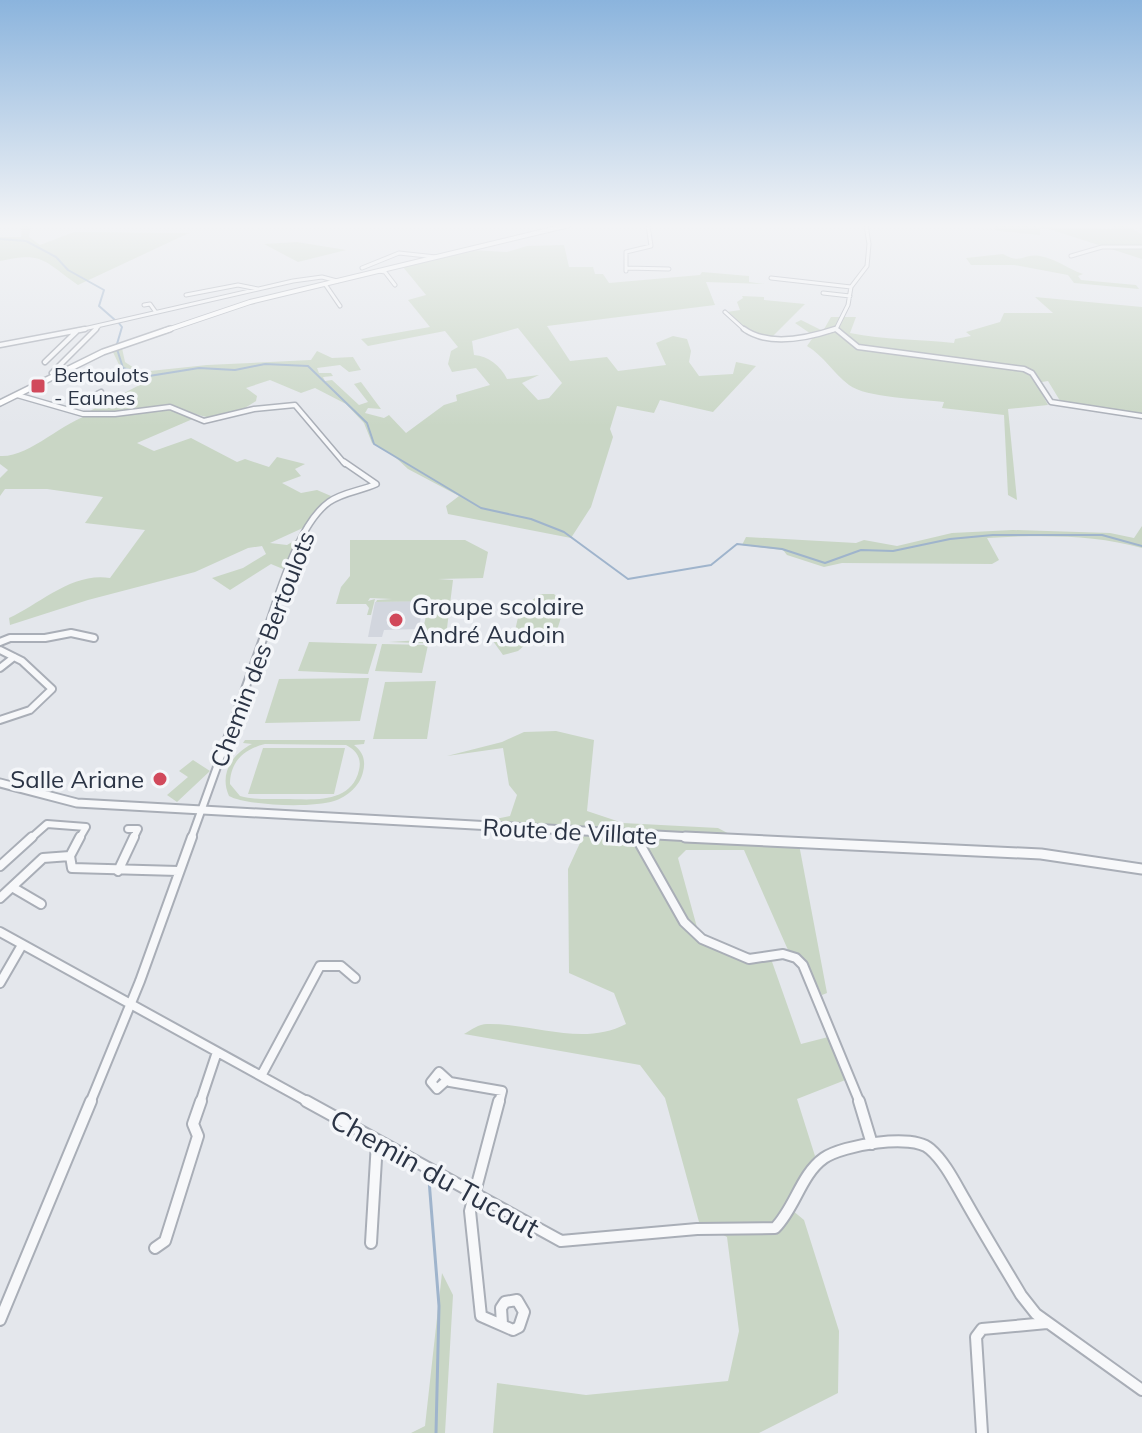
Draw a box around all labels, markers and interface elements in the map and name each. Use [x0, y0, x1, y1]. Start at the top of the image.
place label: Bertoulots - Eaunes [54, 362, 149, 410]
marker: Bertoulots - Eaunes [29, 377, 47, 395]
street label: Chemin des Bertoulots [203, 527, 321, 771]
place label: Groupe scolaire André Audoin [412, 591, 584, 649]
marker: Groupe scolaire André Audoin [387, 611, 405, 629]
place label: Salle Ariane [10, 764, 144, 794]
marker: Salle Ariane [151, 770, 169, 788]
street label: Route de Villate [482, 811, 658, 851]
street label: Chemin du Tucaut [324, 1101, 546, 1245]

